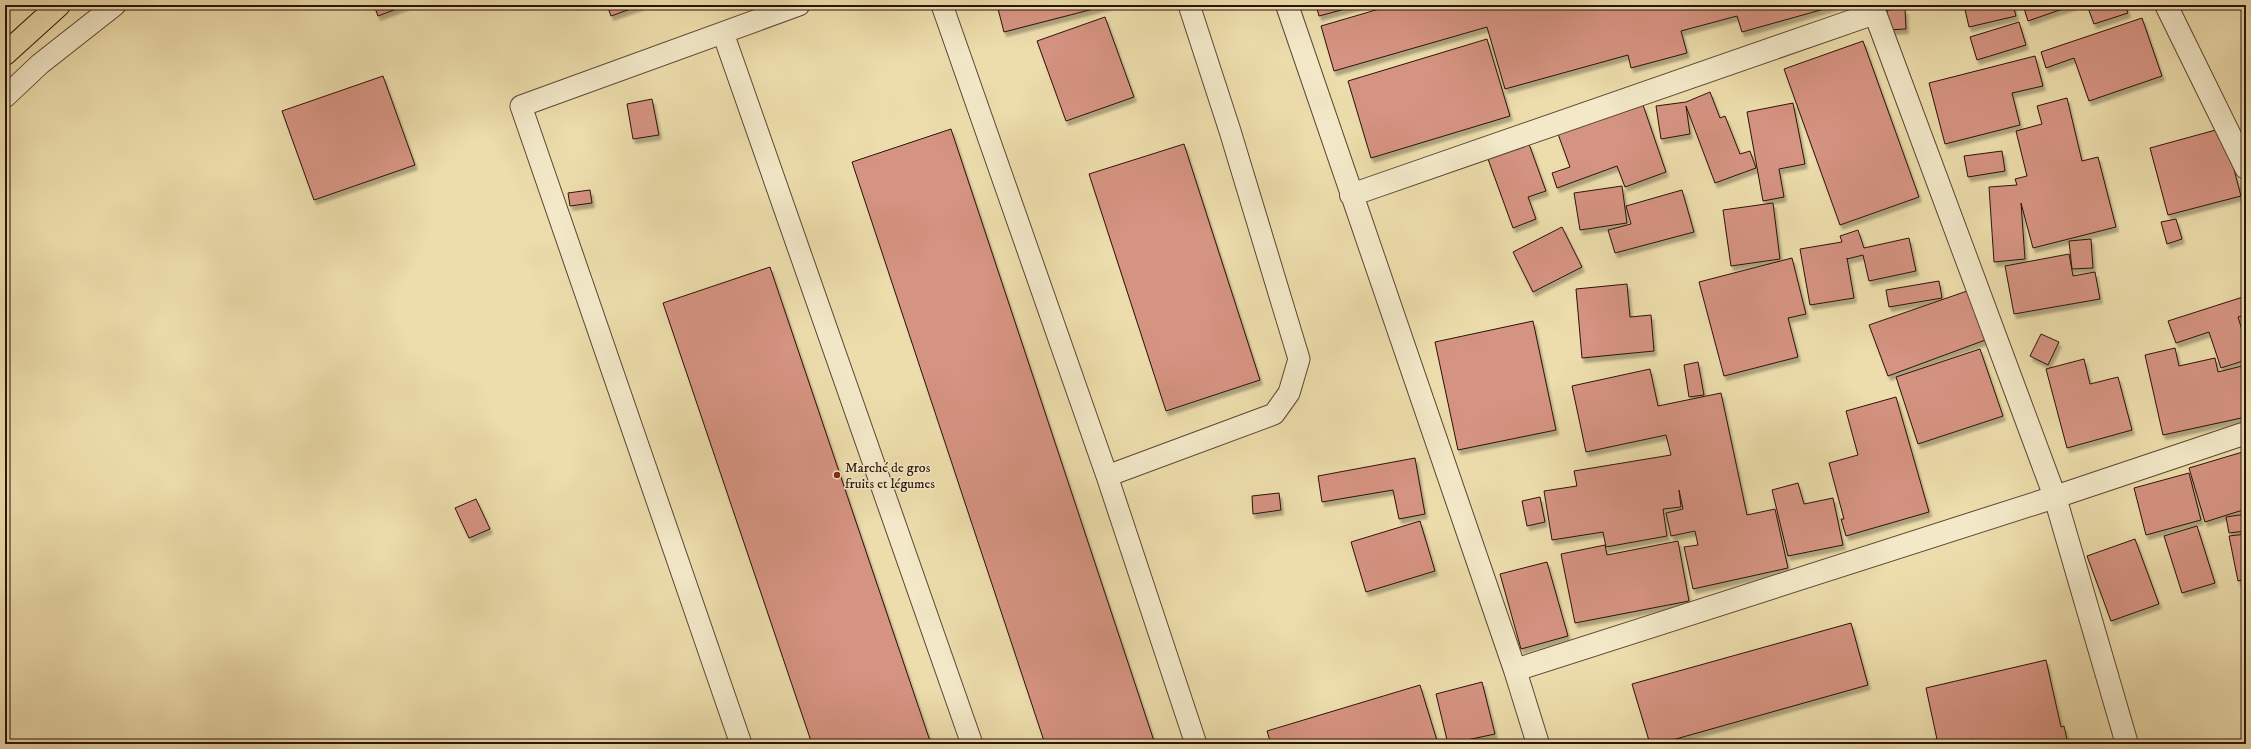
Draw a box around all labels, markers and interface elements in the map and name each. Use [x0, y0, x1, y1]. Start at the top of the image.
place label: Marché de gros fruits et légumes [845, 459, 935, 493]
marker: Marché de gros fruits et légumes [832, 470, 842, 480]

